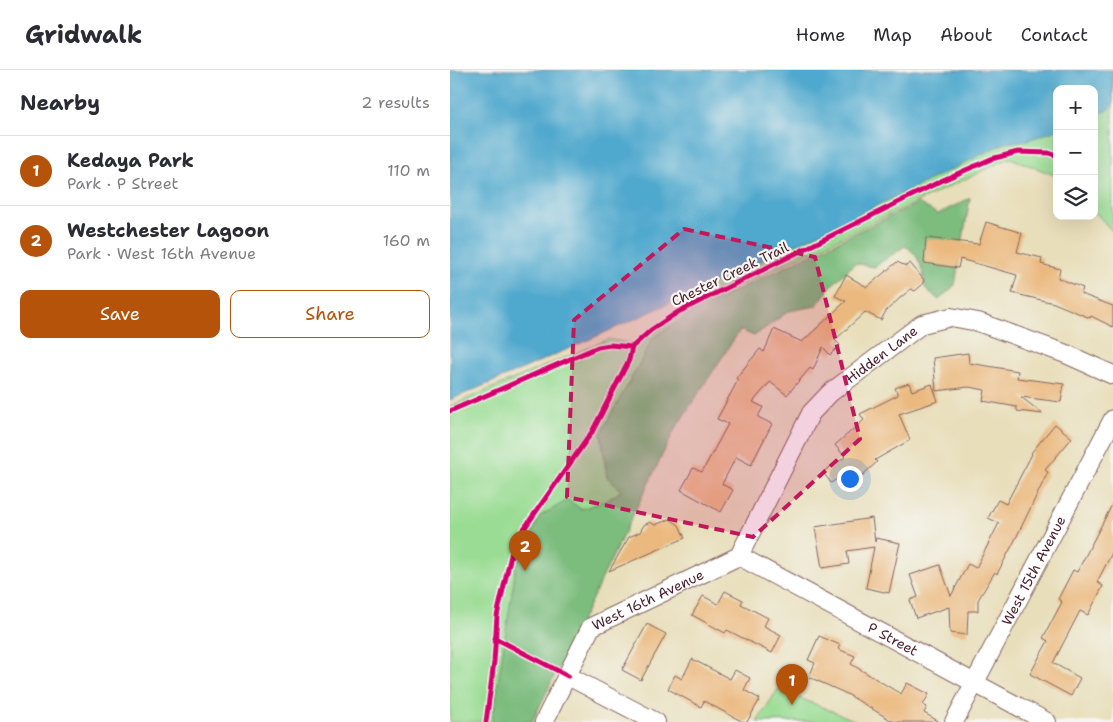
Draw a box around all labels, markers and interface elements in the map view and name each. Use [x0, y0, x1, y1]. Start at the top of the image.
text: Gridwalk [25, 19, 142, 51]
text: Home [796, 23, 845, 47]
text: Map [873, 23, 912, 47]
text: About [940, 23, 993, 47]
text: Contact [1021, 23, 1088, 47]
map controls [1053, 85, 1098, 220]
button: + [1053, 85, 1098, 130]
text: Nearby [20, 89, 100, 117]
text: 2 results [361, 92, 430, 113]
button: − [1053, 130, 1098, 175]
text: Kedaya Park [67, 148, 194, 173]
text: 1 [32, 160, 40, 181]
text: 110 m [387, 160, 430, 181]
text: Park · P Street [67, 173, 179, 194]
button: layers [1053, 175, 1098, 220]
text: Westchester Lagoon [67, 218, 269, 243]
text: 2 [30, 230, 42, 251]
text: 160 m [383, 230, 430, 251]
street label: Chester Creek Trail [668, 237, 792, 310]
text: Park · West 16th Avenue [67, 243, 256, 264]
button: Save [20, 290, 220, 338]
button: Share [230, 290, 430, 338]
street label: Hidden Lane [842, 322, 921, 387]
your location [837, 466, 863, 492]
street label: West 15th Avenue [997, 513, 1070, 628]
pin: 2 [509, 530, 541, 571]
street label: West 16th Avenue [589, 565, 707, 634]
street label: P Street [865, 618, 921, 660]
pin: 1 [776, 664, 808, 705]

